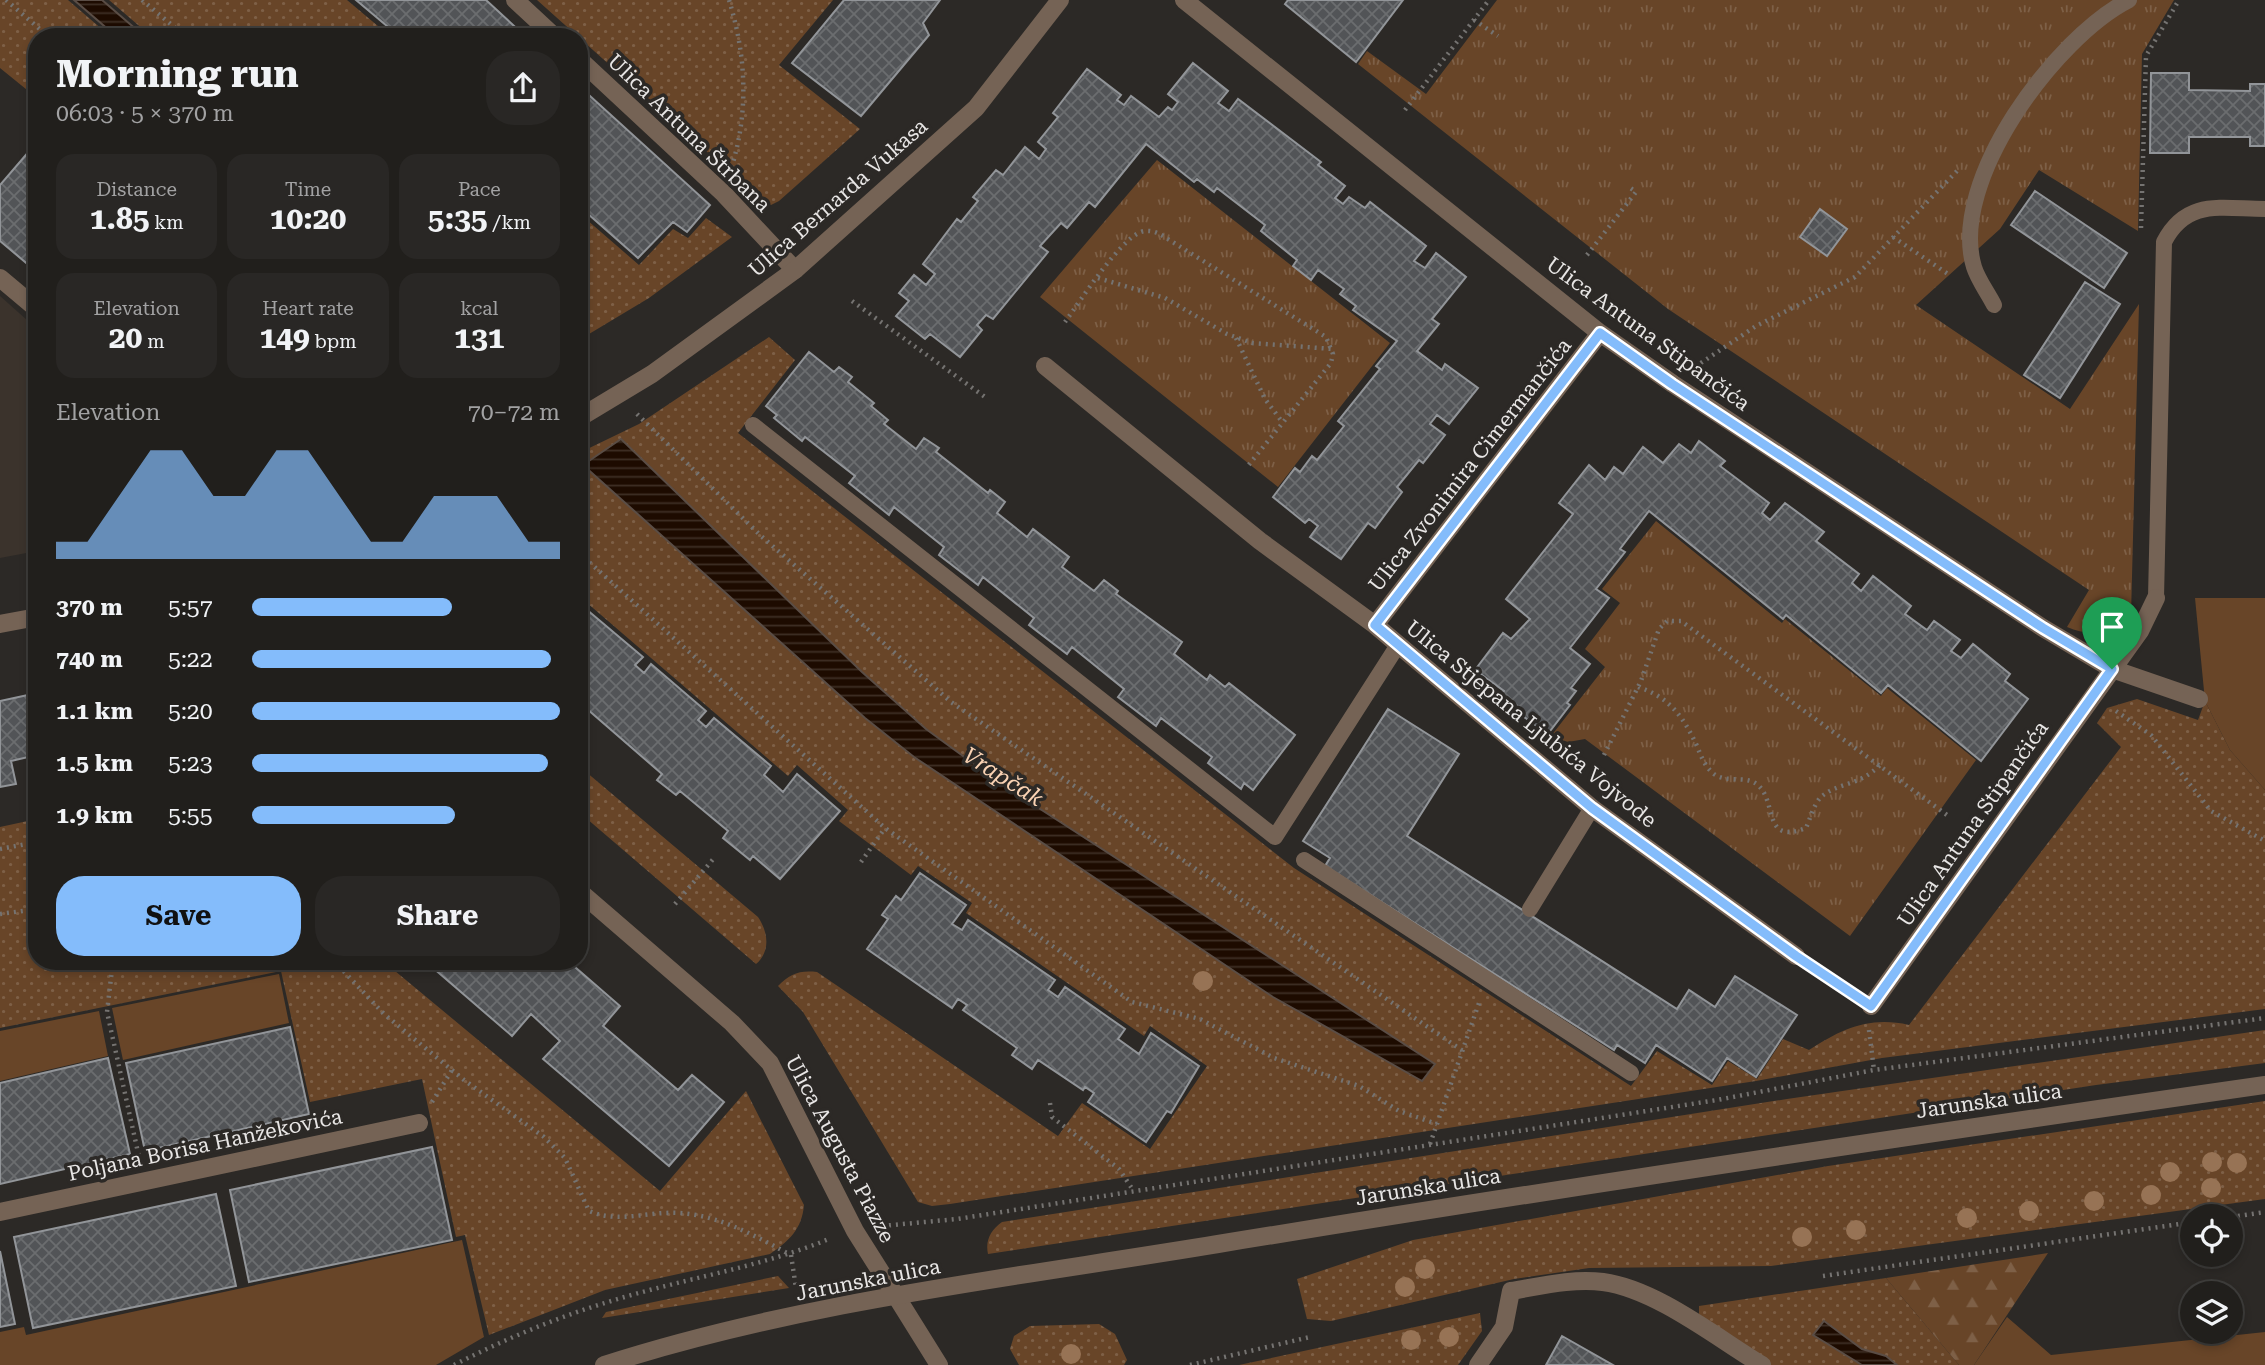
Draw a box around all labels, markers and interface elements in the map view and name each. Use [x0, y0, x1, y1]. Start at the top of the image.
street label: Ulica Antuna Štrbana [603, 48, 777, 217]
button: share [486, 51, 560, 125]
text: Morning run [56, 52, 299, 96]
text: 06:03 · 5 × 370 m [56, 100, 234, 127]
street label: Ulica Bernarda Vukasa [744, 113, 933, 282]
text: Distance [96, 178, 177, 201]
text: Time [285, 178, 331, 201]
text: Pace [458, 178, 501, 201]
text: 1.85 [90, 201, 149, 236]
text: 10:20 [270, 201, 346, 236]
text: 5:35 [428, 201, 488, 236]
text: km [149, 211, 184, 234]
text: /km [488, 211, 531, 234]
street label: Ulica Antuna Stipančića [1542, 252, 1755, 416]
text: Elevation [94, 297, 180, 320]
text: Heart rate [262, 297, 354, 320]
text: kcal [460, 297, 498, 320]
text: 20 [109, 320, 142, 355]
text: 149 [259, 320, 310, 355]
text: 131 [454, 320, 505, 355]
text: m [142, 330, 165, 353]
text: bpm [310, 330, 357, 353]
street label: Ulica Zvonimira Cimermančića [1364, 333, 1577, 596]
text: Elevation [56, 399, 160, 426]
text: 70–72 m [468, 399, 560, 426]
text: 370 m [56, 594, 123, 621]
text: 5:57 [168, 594, 213, 621]
pin [2082, 597, 2142, 669]
icon: arrive [2093, 608, 2131, 646]
street label: Ulica Stjepana Ljubića Vojvode [1401, 615, 1661, 833]
text: 740 m [56, 646, 123, 673]
text: 5:22 [168, 646, 213, 673]
text: 1.1 km [56, 698, 133, 725]
text: 5:20 [168, 698, 213, 725]
street label: Ulica Antuna Stipančića [1893, 716, 2054, 931]
water label: Vrapčak [958, 742, 1049, 812]
text: 1.5 km [56, 750, 133, 777]
text: 5:23 [168, 750, 213, 777]
text: 1.9 km [56, 802, 133, 829]
text: 5:55 [168, 802, 213, 829]
button: Save [56, 876, 301, 956]
button: Share [315, 876, 560, 956]
street label: Ulica Augusta Piazze [780, 1051, 900, 1247]
street label: Jarunska ulica [1915, 1079, 2064, 1123]
street label: Poljana Borisa Hanžekovića [66, 1104, 345, 1186]
street label: Jarunska ulica [1354, 1164, 1503, 1210]
map controls [2180, 1204, 2243, 1344]
button: locate [2180, 1204, 2243, 1267]
street label: Jarunska ulica [794, 1254, 943, 1306]
button: layers [2180, 1281, 2243, 1344]

